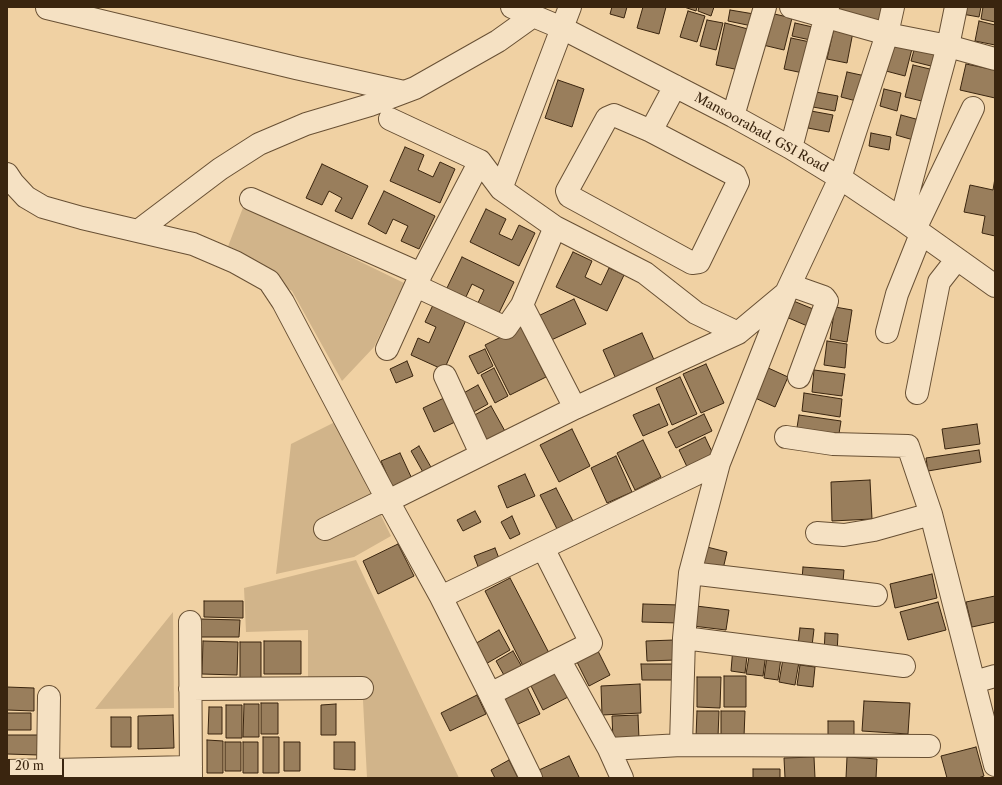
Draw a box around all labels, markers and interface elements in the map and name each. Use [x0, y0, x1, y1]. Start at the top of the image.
street label: Mansoorabad, GSI Road [692, 90, 830, 176]
scale bar [10, 751, 66, 777]
text: 20 m [15, 758, 44, 773]

